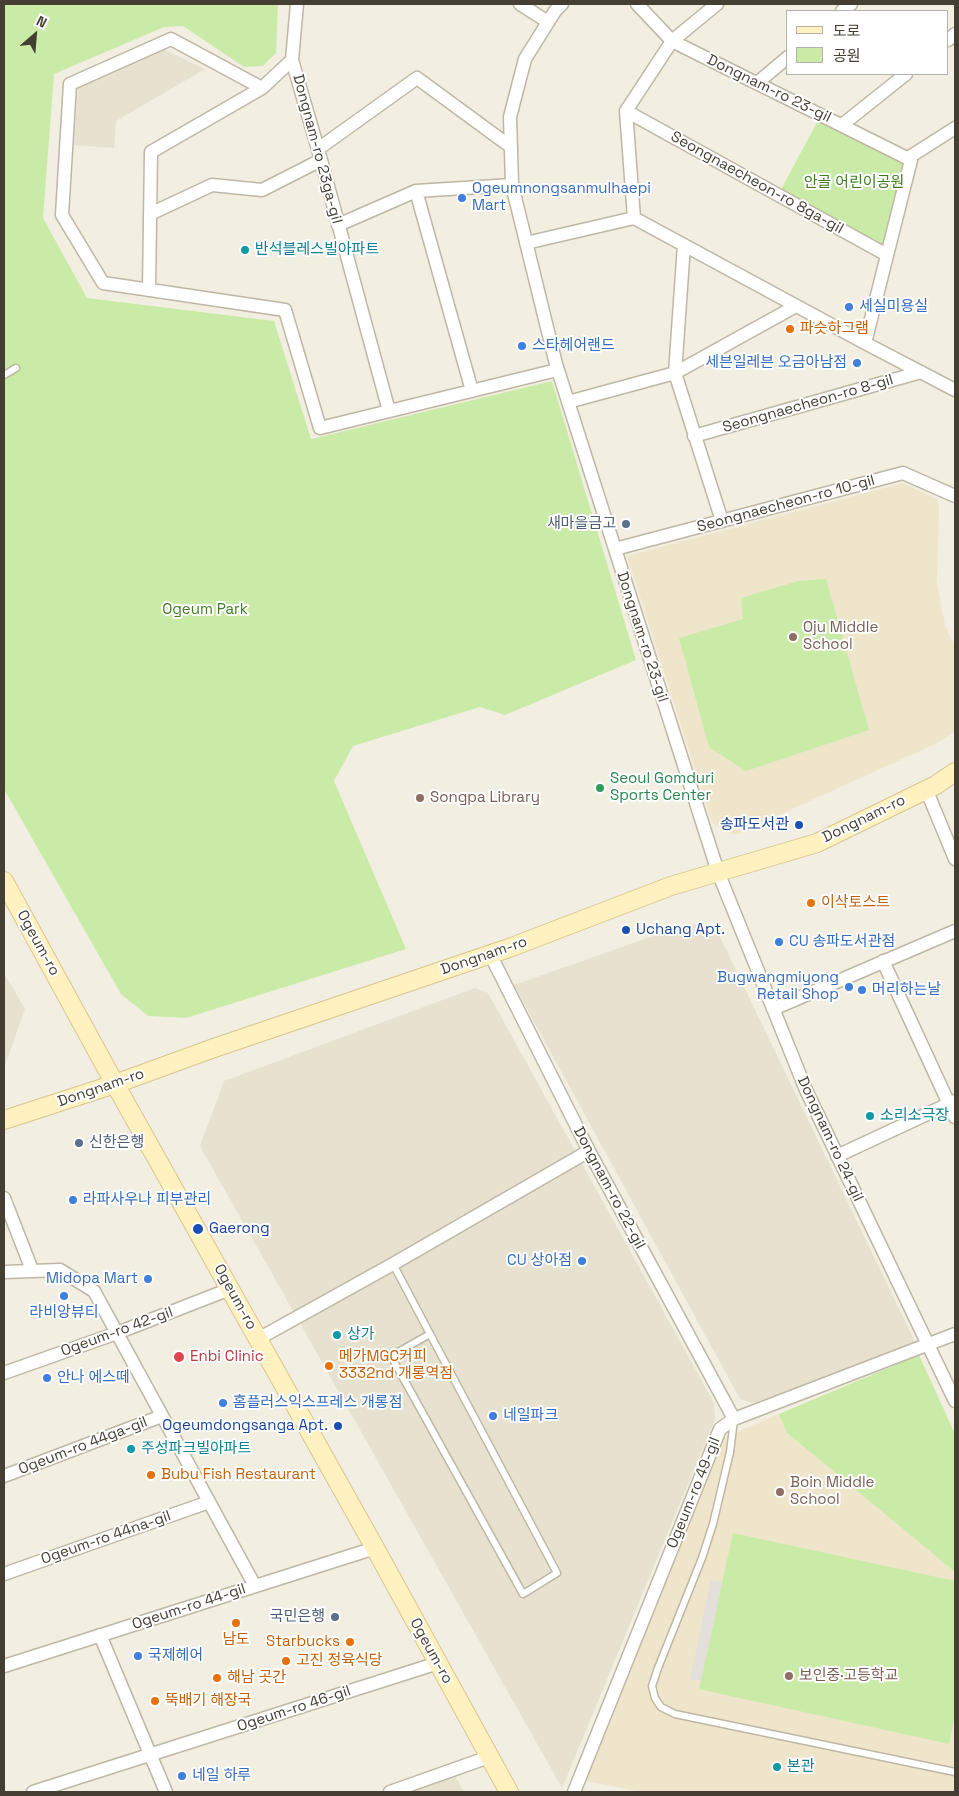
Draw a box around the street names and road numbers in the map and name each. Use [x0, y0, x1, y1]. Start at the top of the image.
street label: Dongnam-ro 23-gil [704, 51, 834, 127]
street label: Dongnam-ro 23ga-gil [288, 72, 346, 226]
street label: Seongnaecheon-ro 8ga-gil [667, 128, 847, 238]
street label: Seongnaecheon-ro 8-gil [721, 371, 895, 437]
street label: Seongnaecheon-ro 10-gil [695, 472, 877, 536]
street label: Dongnam-ro 23-gil [612, 570, 672, 704]
street label: Dongnam-ro [820, 791, 908, 847]
street label: Ogeum-ro [13, 907, 63, 979]
street label: Dongnam-ro [438, 933, 530, 979]
street label: Dongnam-ro [55, 1065, 147, 1111]
street label: Dongnam-ro 24-gil [793, 1074, 867, 1204]
street label: Dongnam-ro 22-gil [569, 1124, 649, 1252]
street label: Ogeum-ro [210, 1261, 260, 1333]
street label: Ogeum-ro 42-gil [58, 1303, 176, 1361]
street label: Ogeum-ro 44ga-gil [16, 1413, 150, 1479]
street label: Ogeum-ro 49-gil [663, 1435, 725, 1551]
street label: Ogeum-ro 44na-gil [39, 1507, 173, 1569]
street label: Ogeum-ro 44-gil [130, 1580, 248, 1634]
street label: Ogeum-ro [406, 1615, 456, 1687]
street label: Ogeum-ro 46-gil [235, 1682, 353, 1736]

